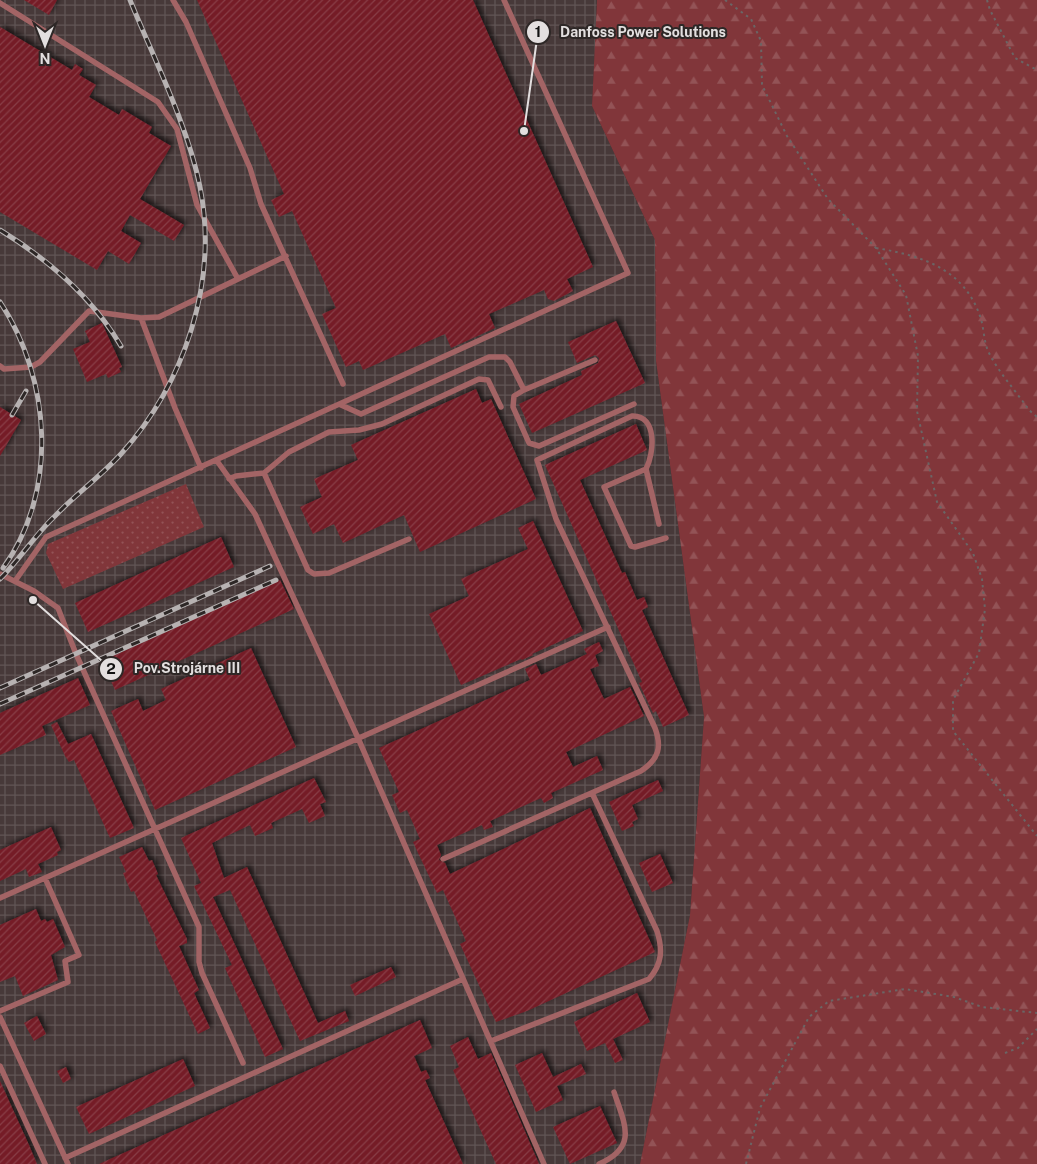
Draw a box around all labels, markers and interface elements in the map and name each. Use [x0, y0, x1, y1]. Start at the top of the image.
callout: Danfoss Power Solutions [525, 17, 736, 46]
north arrow [20, 20, 70, 70]
text: 1 [535, 23, 541, 40]
text: Danfoss Power Solutions [560, 24, 726, 40]
text: N [40, 50, 50, 66]
callout: Pov.Strojárne III [99, 654, 250, 683]
text: 2 [106, 660, 116, 677]
text: Pov.Strojárne III [134, 660, 240, 676]

